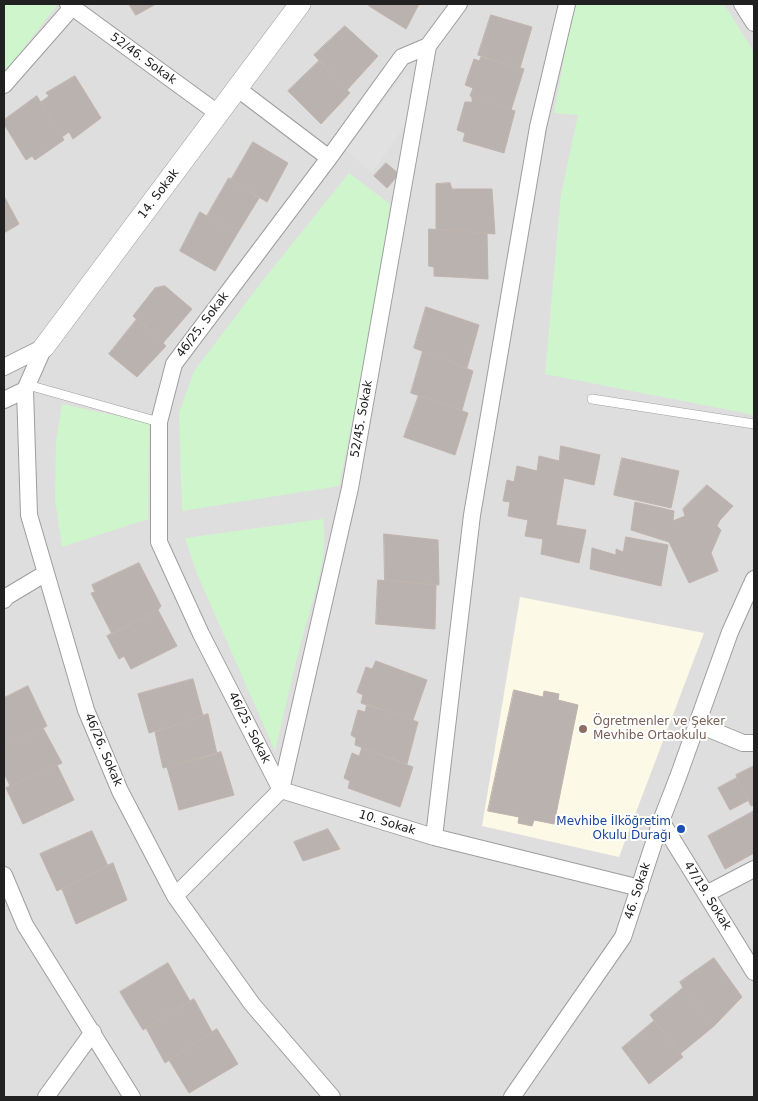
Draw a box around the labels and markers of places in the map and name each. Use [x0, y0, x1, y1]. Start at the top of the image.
place label: Ögretmenler ve Şeker Mevhibe Ortaokulu [593, 715, 725, 743]
marker: Ögretmenler ve Şeker Mevhibe Ortaokulu [577, 723, 589, 735]
place label: Mevhibe İlköğretim Okulu Durağı [556, 815, 671, 843]
marker: Mevhibe İlköğretim Okulu Durağı [675, 823, 687, 835]

